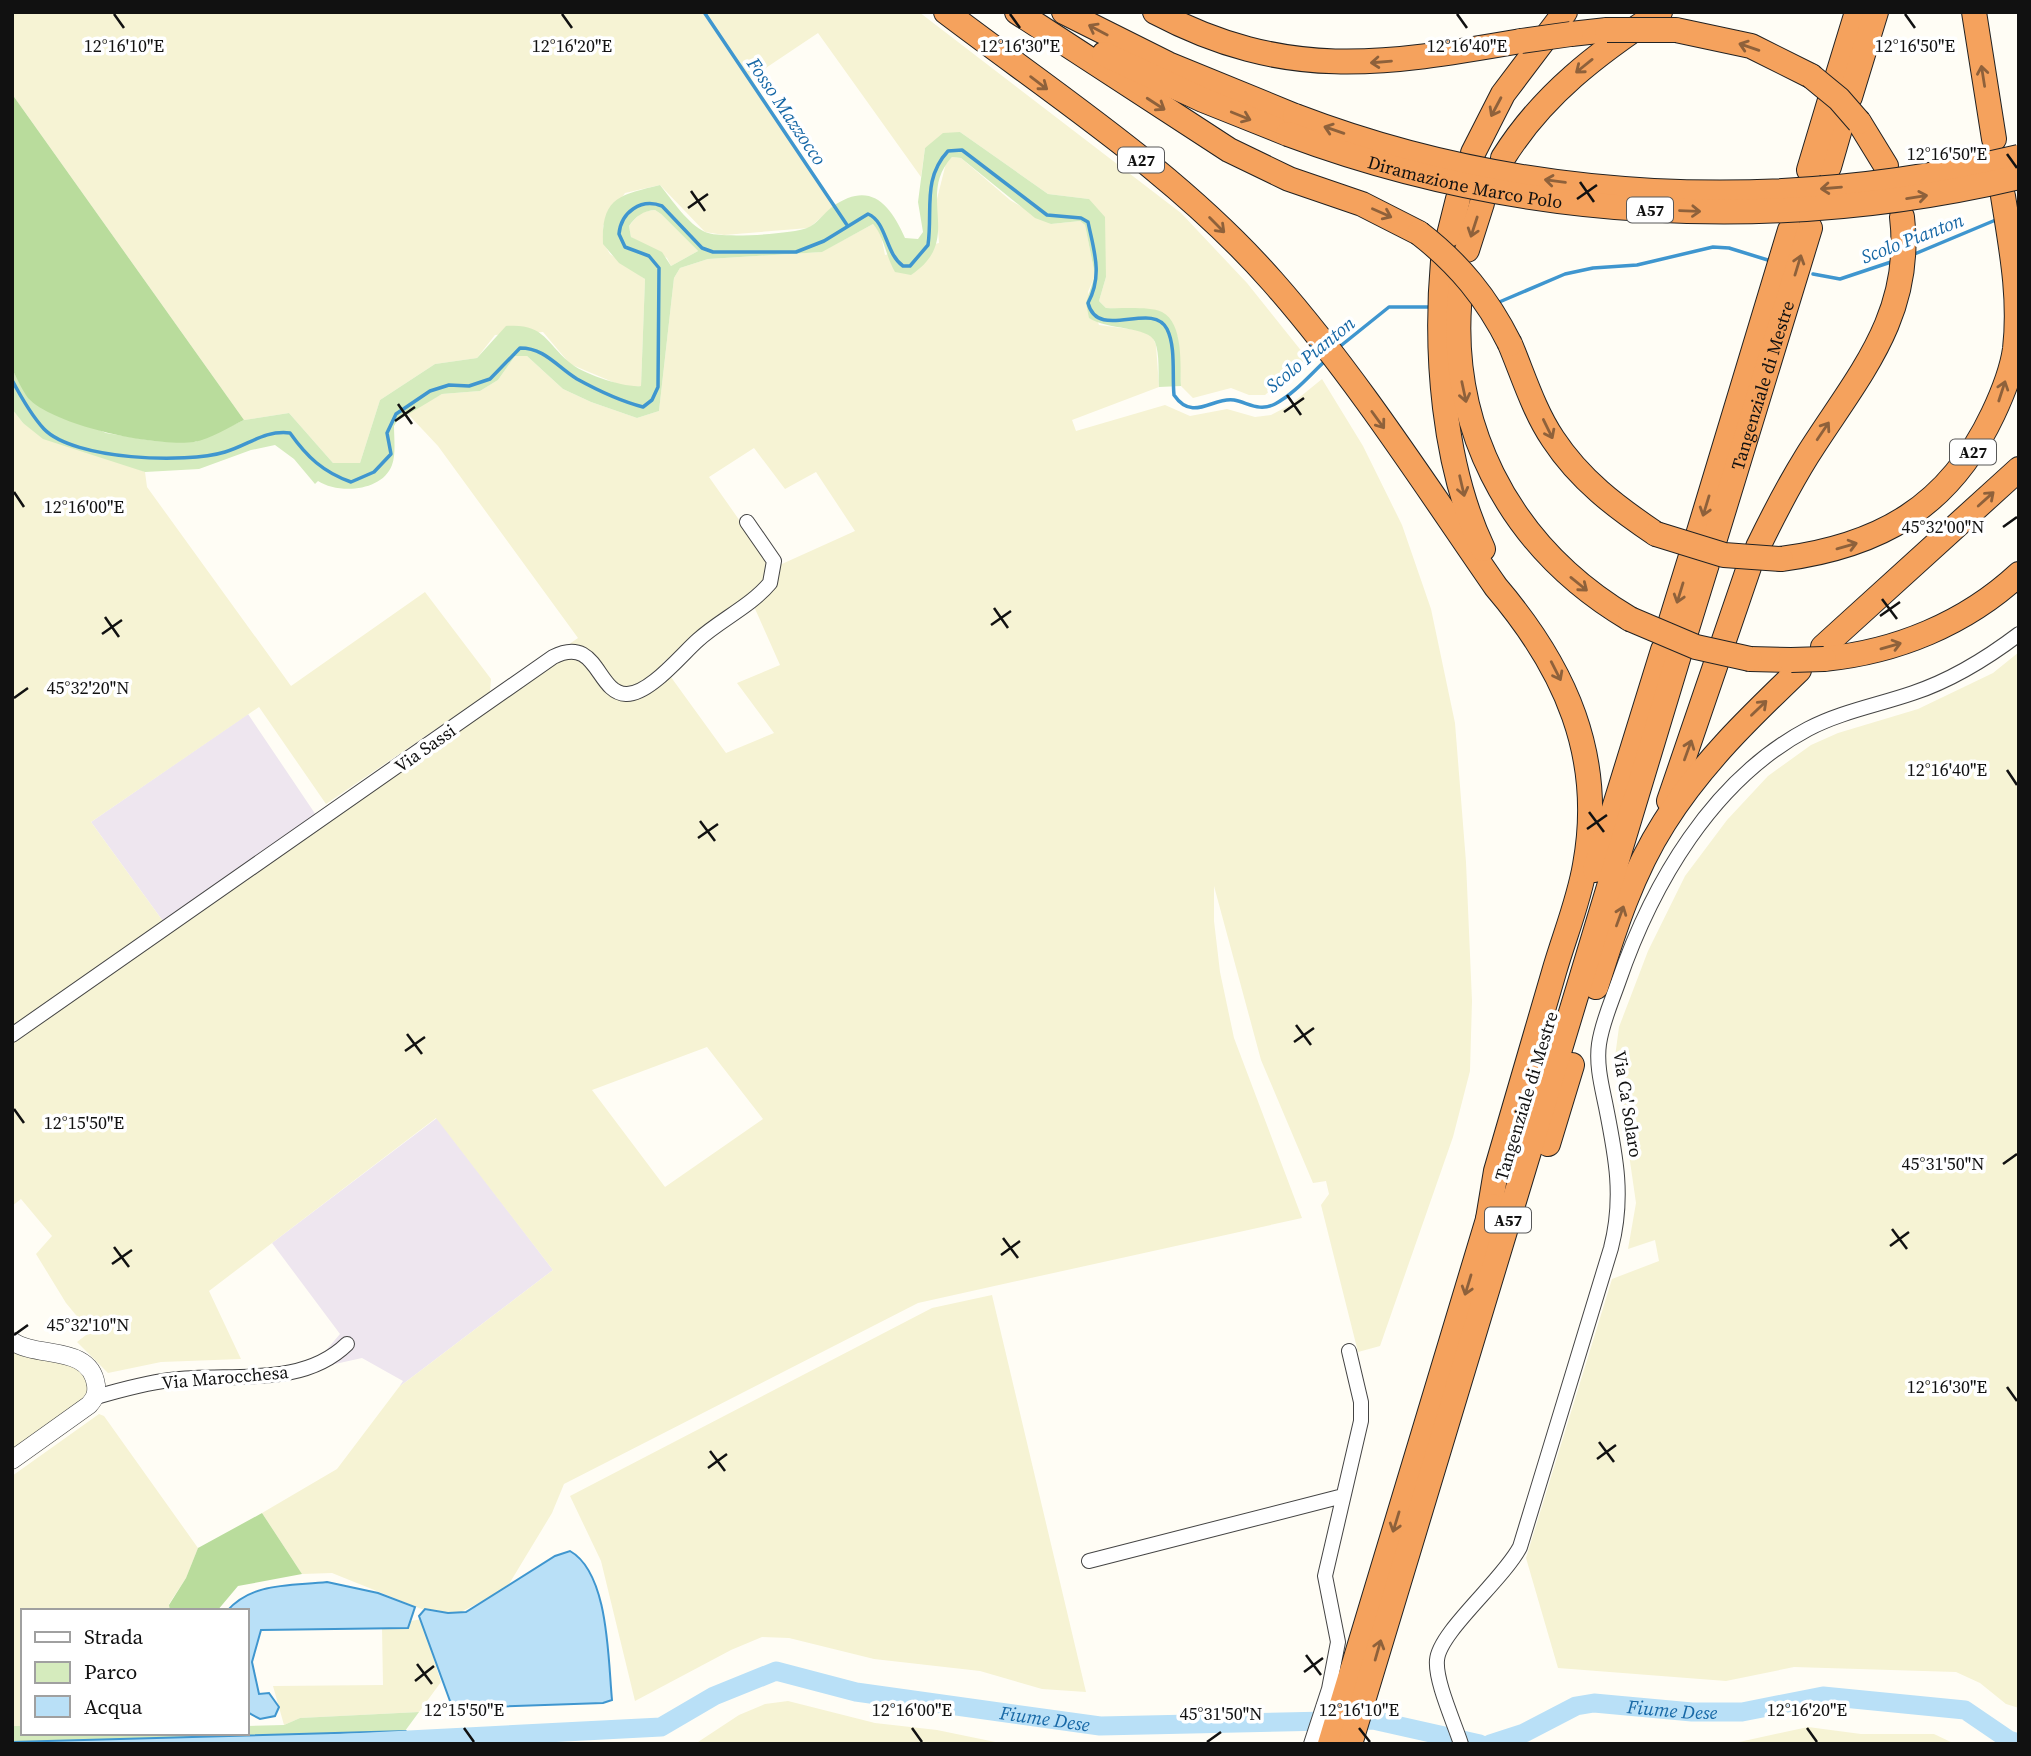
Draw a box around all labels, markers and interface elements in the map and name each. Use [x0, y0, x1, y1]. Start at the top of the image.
one-way arrow [1088, 23, 1109, 36]
text: 12°16'10"E [84, 33, 164, 58]
text: 12°16'20"E [532, 33, 612, 58]
text: 12°16'30"E [980, 33, 1060, 58]
text: 12°16'40"E [1427, 33, 1507, 58]
text: 12°16'50"E [1875, 33, 1955, 58]
one-way arrow [1739, 40, 1761, 52]
water label: Fosso Mazzocco [741, 51, 833, 170]
one-way arrow [1370, 56, 1393, 69]
one-way arrow [1576, 58, 1594, 74]
one-way arrow [1976, 65, 1989, 88]
one-way arrow [1030, 76, 1048, 91]
one-way arrow [1489, 96, 1503, 117]
one-way arrow [1145, 97, 1165, 111]
one-way arrow [1230, 111, 1252, 124]
one-way arrow [1323, 123, 1345, 135]
text: 12°16'50"E [1907, 141, 1987, 166]
road number: A27 [1118, 148, 1164, 172]
street label: Diramazione Marco Polo [1365, 149, 1564, 214]
one-way arrow [1544, 175, 1567, 188]
one-way arrow [1820, 182, 1842, 195]
one-way arrow [1905, 190, 1928, 203]
road number: A57 [1627, 198, 1673, 222]
one-way arrow [1678, 205, 1701, 218]
water label: Scolo Pianton [1857, 206, 1967, 269]
one-way arrow [1370, 207, 1392, 220]
one-way arrow [1466, 215, 1479, 237]
one-way arrow [1208, 216, 1225, 233]
one-way arrow [1793, 255, 1806, 277]
street label: Tangenziale di Mestre [1724, 297, 1800, 473]
water label: Scolo Pianton [1260, 310, 1360, 398]
one-way arrow [1458, 380, 1472, 403]
one-way arrow [1996, 380, 2009, 402]
one-way arrow [1371, 410, 1385, 429]
one-way arrow [1542, 418, 1555, 439]
one-way arrow [1816, 422, 1831, 441]
road number: A27 [1950, 440, 1996, 464]
one-way arrow [1456, 474, 1469, 497]
one-way arrow [1976, 491, 1994, 507]
text: 12°16'00"E [44, 494, 124, 519]
one-way arrow [1699, 495, 1712, 517]
text: 45°32'00"N [1902, 514, 1984, 539]
one-way arrow [1836, 538, 1858, 551]
one-way arrow [1569, 576, 1587, 591]
one-way arrow [1672, 582, 1685, 604]
one-way arrow [1879, 639, 1902, 652]
one-way arrow [1550, 660, 1563, 681]
text: 45°32'20"N [47, 675, 129, 700]
one-way arrow [1750, 699, 1767, 716]
street label: Via Sassi [389, 718, 461, 778]
one-way arrow [1683, 740, 1695, 762]
text: 12°16'40"E [1907, 757, 1987, 782]
one-way arrow [1614, 906, 1627, 928]
street label: Tangenziale di Mestre [1488, 1008, 1564, 1184]
street label: Via Ca' Solaro [1607, 1049, 1649, 1159]
text: 12°15'50"E [44, 1110, 124, 1135]
text: 45°31'50"N [1902, 1151, 1984, 1176]
road number: A57 [1485, 1208, 1531, 1232]
one-way arrow [1461, 1273, 1474, 1295]
text: 45°32'10"N [47, 1312, 129, 1337]
street label: Via Marocchesa [161, 1359, 290, 1395]
text: 12°16'30"E [1907, 1374, 1987, 1399]
one-way arrow [1389, 1511, 1402, 1533]
legend [21, 1609, 248, 1735]
text: Strada [84, 1622, 143, 1651]
one-way arrow [1372, 1640, 1385, 1662]
text: Parco [84, 1657, 137, 1686]
text: Acqua [84, 1692, 143, 1721]
water label: Fiume Dese [1625, 1693, 1718, 1725]
text: 12°15'50"E [424, 1697, 504, 1722]
text: 12°16'00"E [872, 1697, 952, 1722]
text: 12°16'10"E [1319, 1697, 1399, 1722]
text: 12°16'20"E [1767, 1697, 1847, 1722]
water label: Fiume Dese [997, 1699, 1092, 1737]
text: 45°31'50"N [1180, 1701, 1262, 1726]

